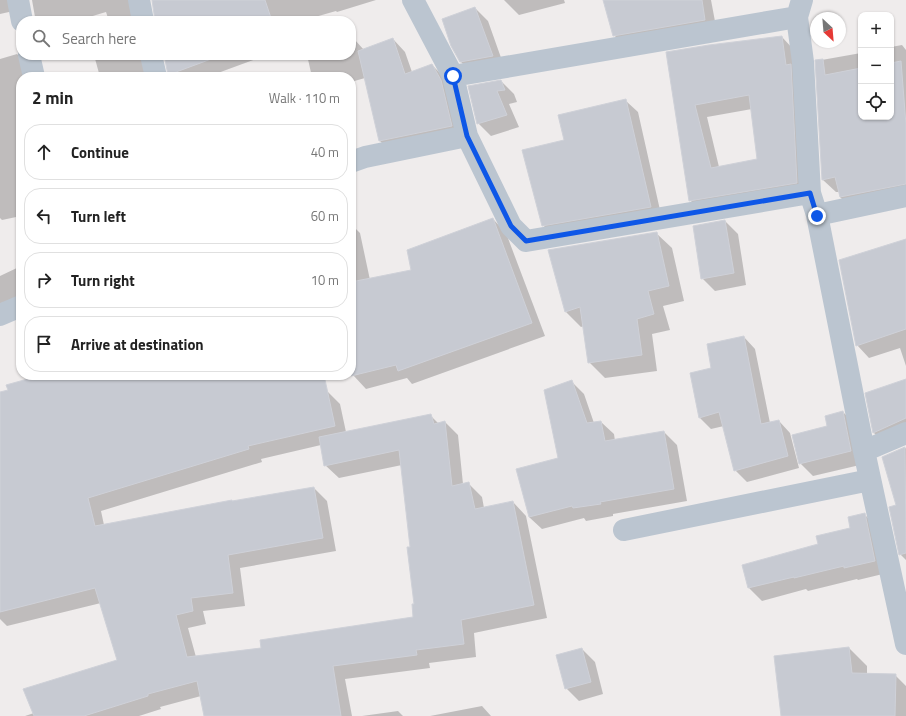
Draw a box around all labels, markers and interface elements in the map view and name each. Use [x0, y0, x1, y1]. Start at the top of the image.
north arrow [810, 12, 846, 48]
map controls [858, 12, 894, 120]
button: + [858, 12, 894, 48]
search box [16, 16, 356, 60]
icon: search [30, 27, 52, 49]
text: Search here [62, 27, 136, 50]
button: − [858, 48, 894, 84]
route start [444, 67, 462, 85]
button: locate [858, 84, 894, 120]
text: 2 min [32, 85, 73, 111]
text: Walk · 110 m [269, 88, 340, 108]
icon: ahead [33, 141, 55, 163]
text: Continue [71, 141, 129, 164]
text: 40 m [311, 142, 339, 162]
icon: left [33, 205, 55, 227]
text: Turn left [71, 205, 126, 228]
text: 60 m [311, 206, 339, 226]
route end [808, 207, 826, 225]
icon: right [33, 269, 55, 291]
text: Turn right [71, 269, 135, 292]
text: 10 m [311, 270, 339, 290]
icon: arrive [33, 333, 55, 355]
text: Arrive at destination [71, 333, 204, 356]

